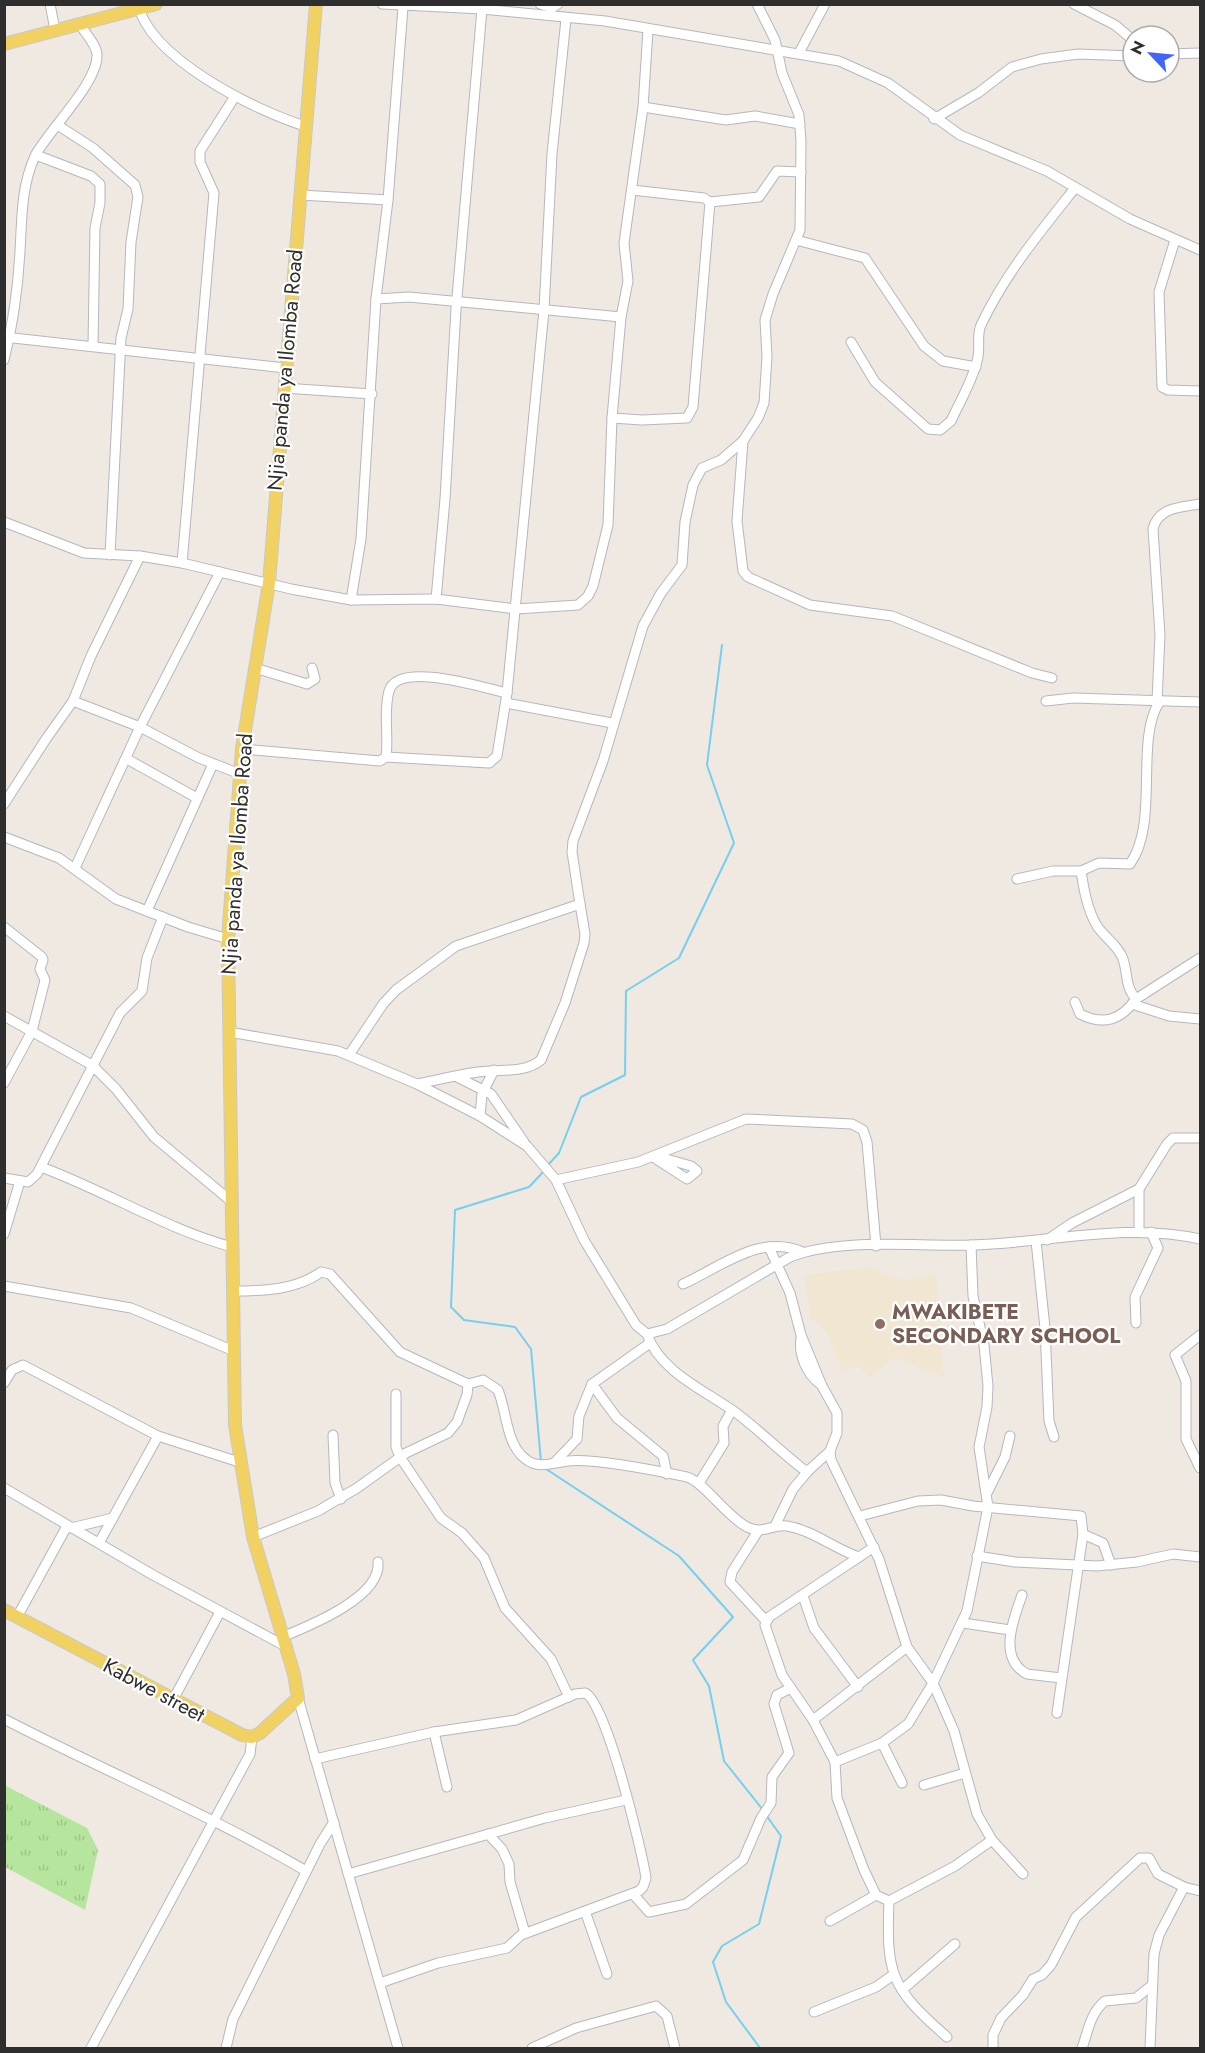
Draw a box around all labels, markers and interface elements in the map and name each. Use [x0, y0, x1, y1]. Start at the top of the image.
north arrow [1121, 24, 1181, 84]
text: N [1125, 37, 1151, 58]
street label: Njia panda ya Ilomba Road [260, 248, 310, 492]
street label: Njia panda ya Ilomba Road [214, 732, 260, 976]
place label: MWAKIBETE SECONDARY SCHOOL [892, 1297, 1120, 1351]
marker: MWAKIBETE SECONDARY SCHOOL [873, 1317, 887, 1331]
street label: Kabwe street [98, 1651, 210, 1729]

